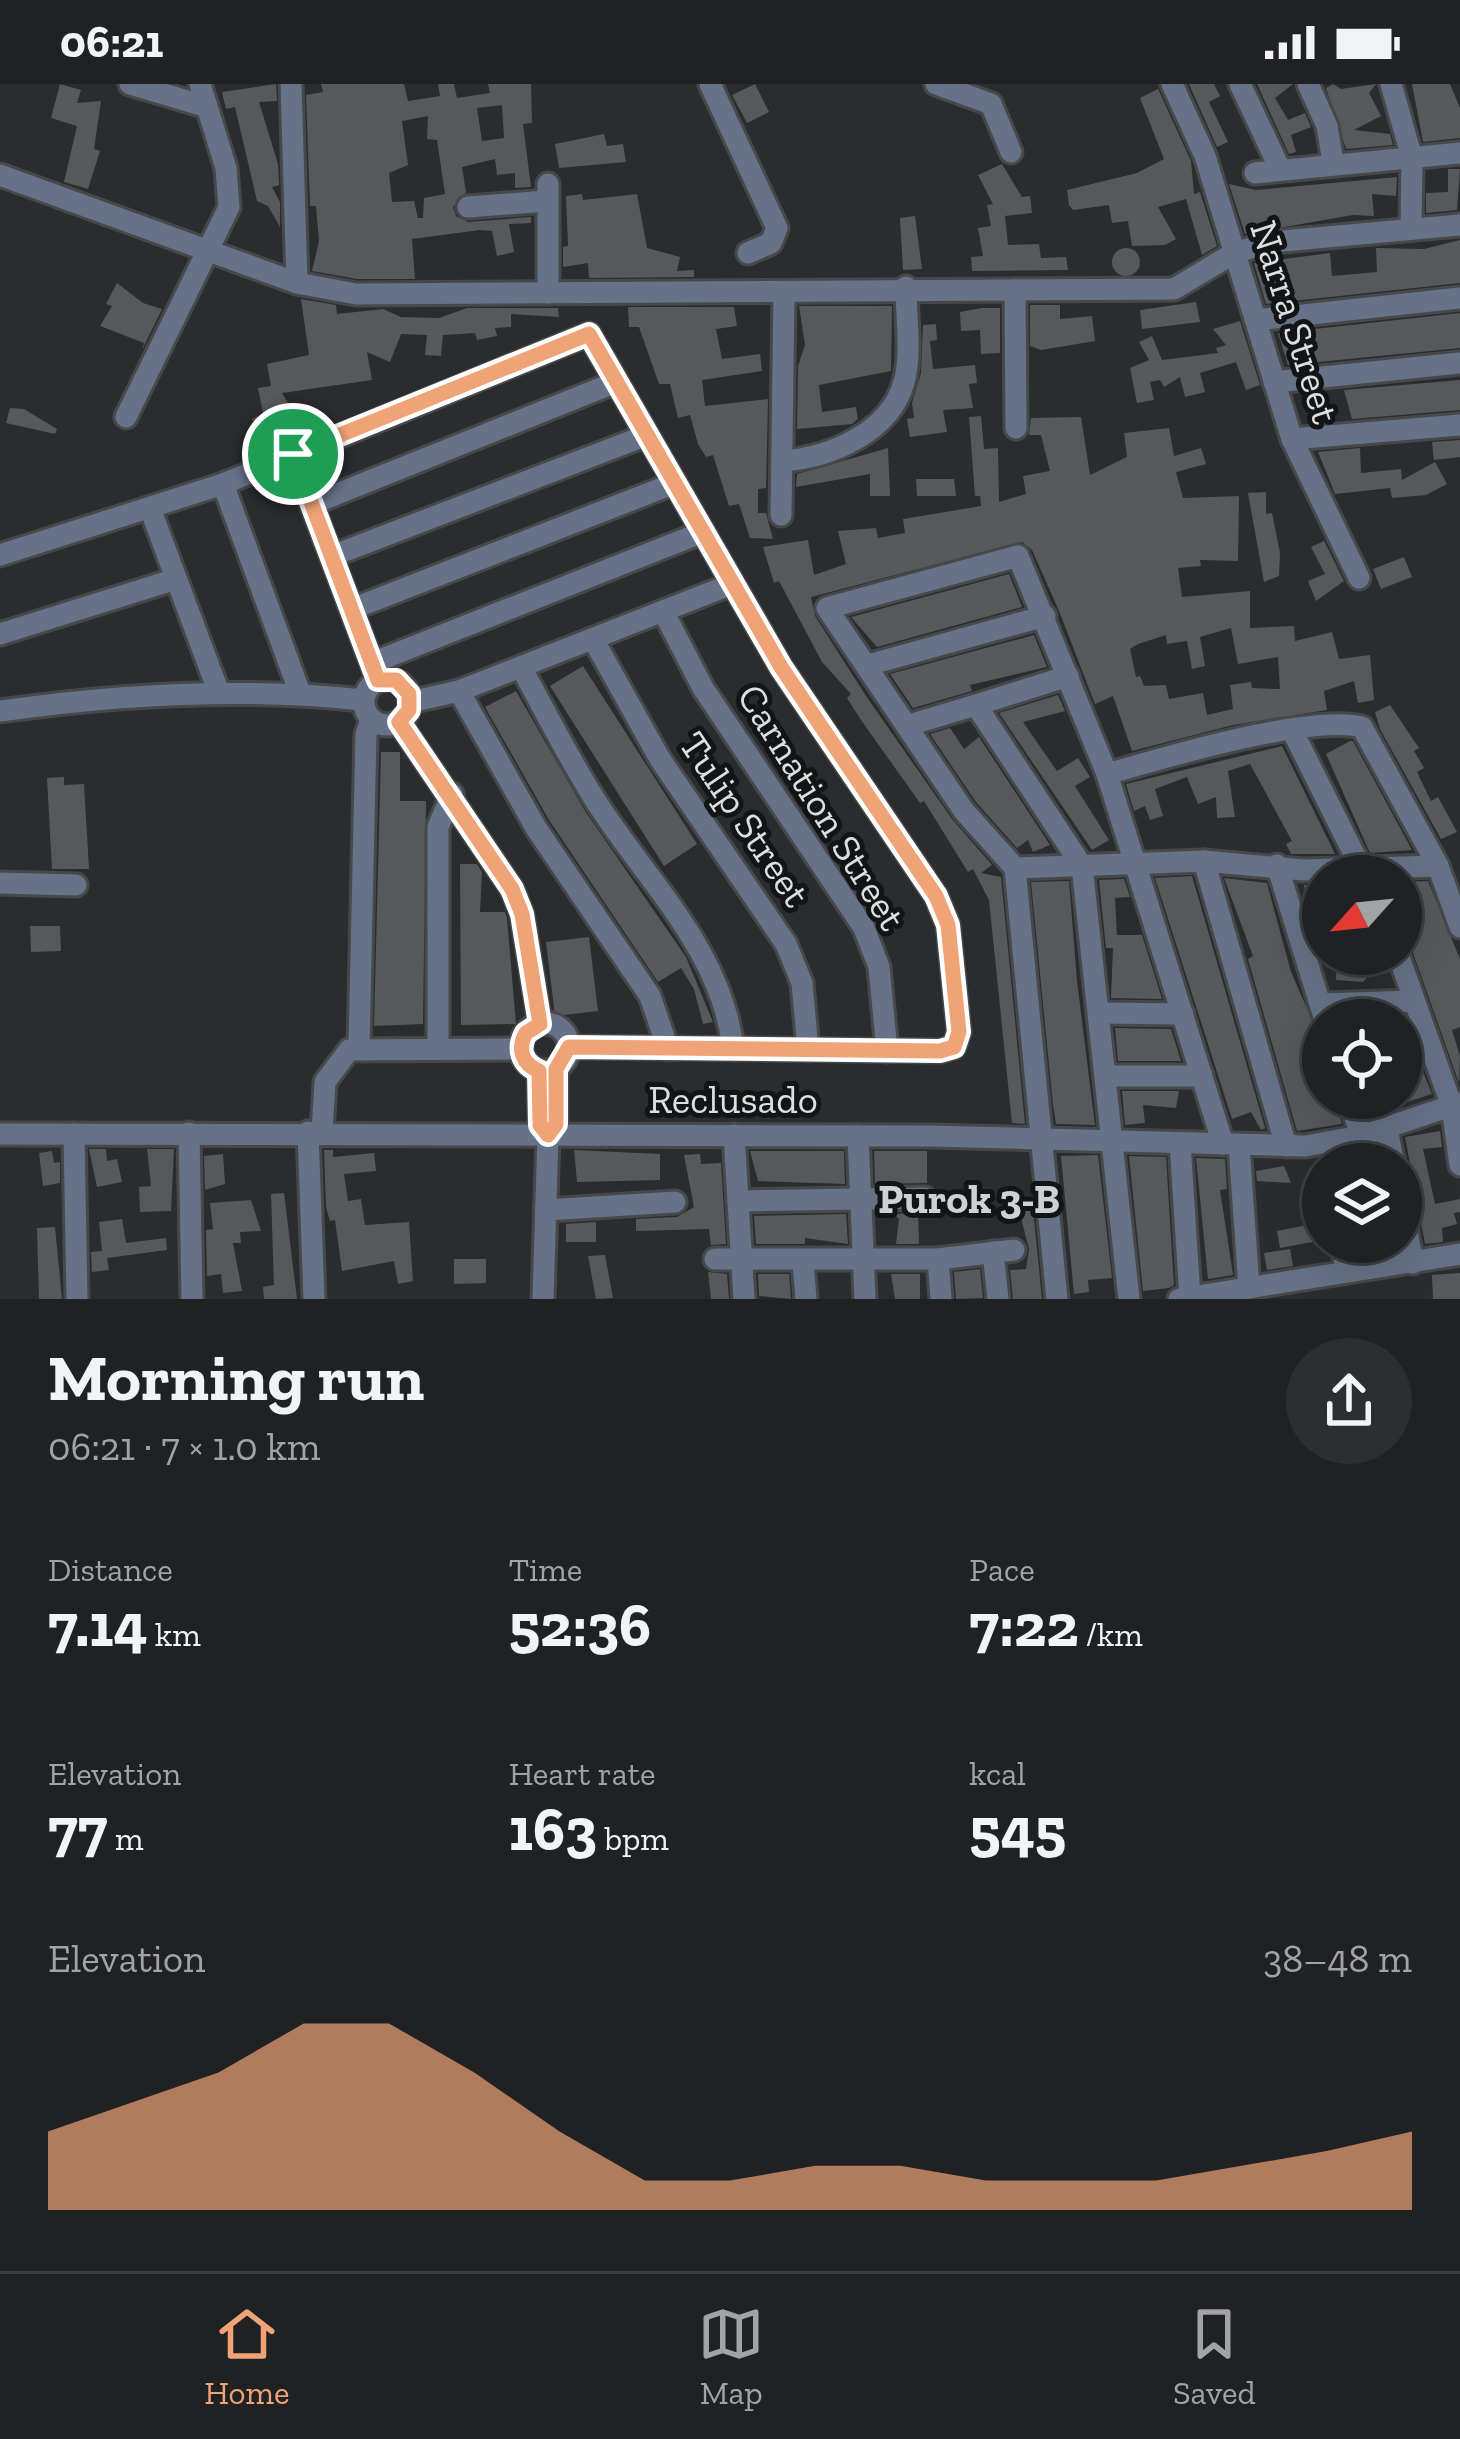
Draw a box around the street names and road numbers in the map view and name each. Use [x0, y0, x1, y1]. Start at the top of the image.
street label: Narra Street [1240, 215, 1350, 430]
street label: Carnation Street [728, 675, 917, 939]
street label: Tulip Street [669, 723, 821, 916]
street label: Reclusado [648, 1076, 818, 1123]

